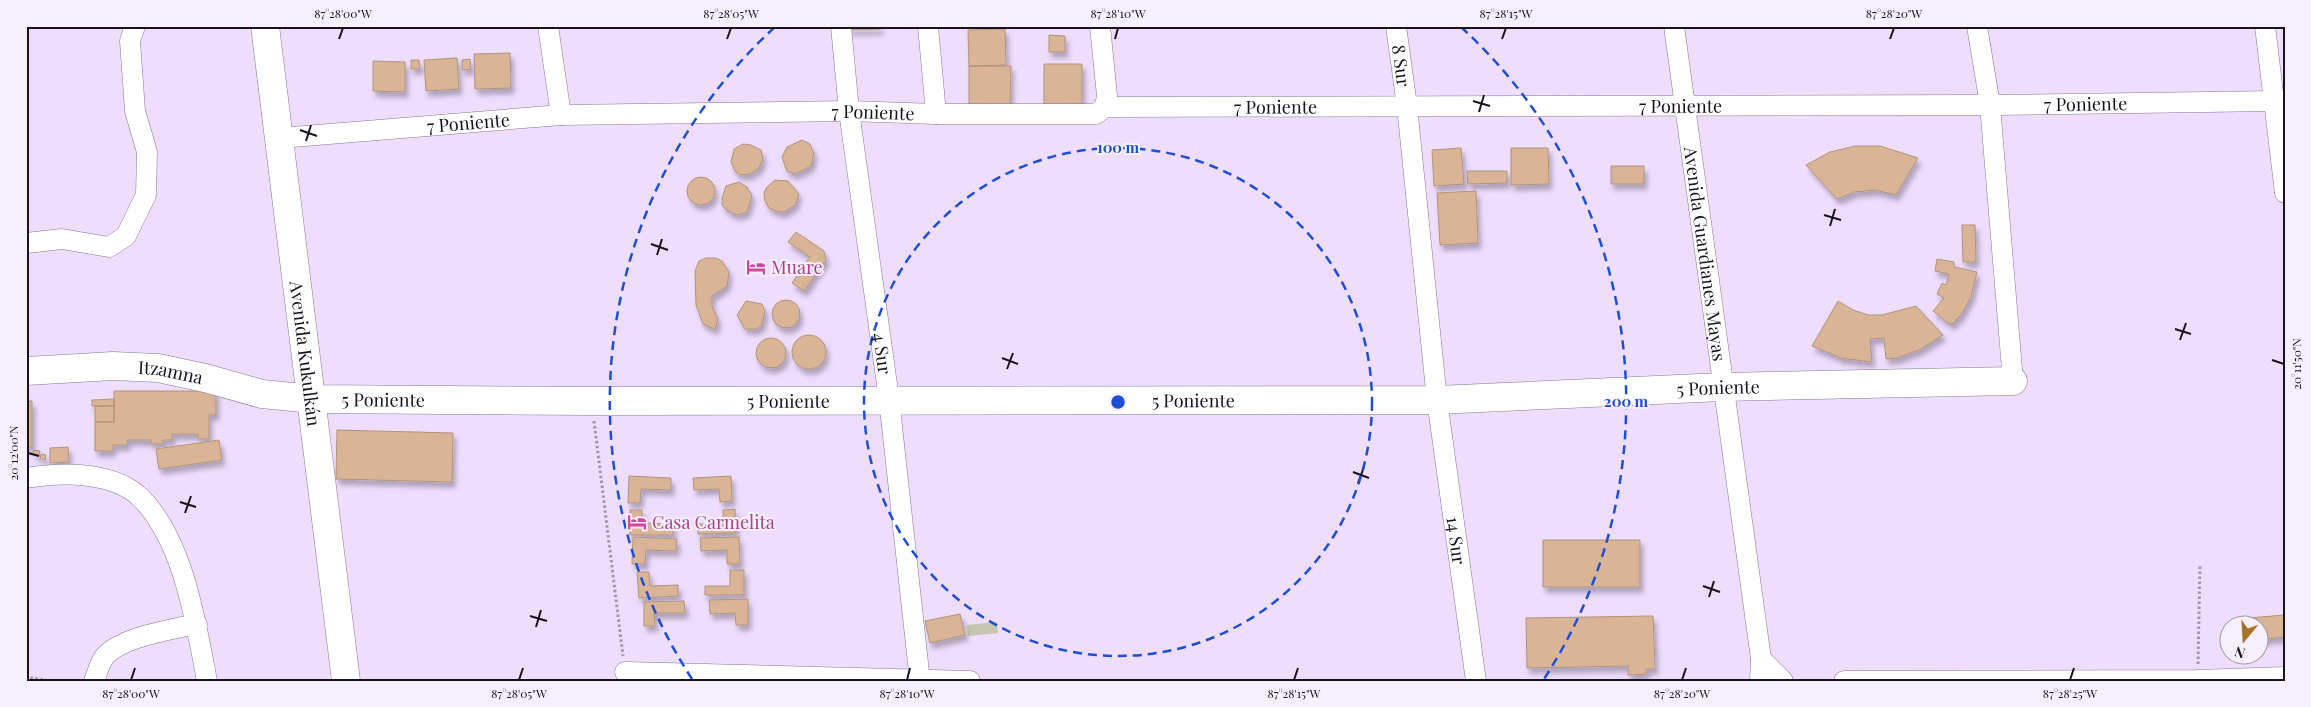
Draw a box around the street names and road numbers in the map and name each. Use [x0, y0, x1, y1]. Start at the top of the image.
street label: 8 Sur [1387, 43, 1416, 88]
street label: 7 Poniente [2044, 91, 2127, 116]
street label: 7 Poniente [1639, 94, 1722, 118]
street label: 7 Poniente [1234, 95, 1317, 119]
street label: 7 Poniente [831, 99, 915, 125]
street label: 7 Poniente [426, 107, 511, 138]
street label: Avenida Guardianes Mayas [1679, 144, 1732, 363]
street label: Avenida Kukulkán [285, 279, 326, 428]
street label: 4 Sur [868, 331, 897, 376]
street label: Itzamna [137, 355, 205, 389]
street label: 5 Poniente [1676, 374, 1760, 401]
street label: 5 Poniente [342, 387, 425, 412]
street label: 5 Poniente [1152, 388, 1235, 412]
street label: 5 Poniente [747, 389, 830, 413]
street label: 14 Sur [1441, 515, 1472, 566]

